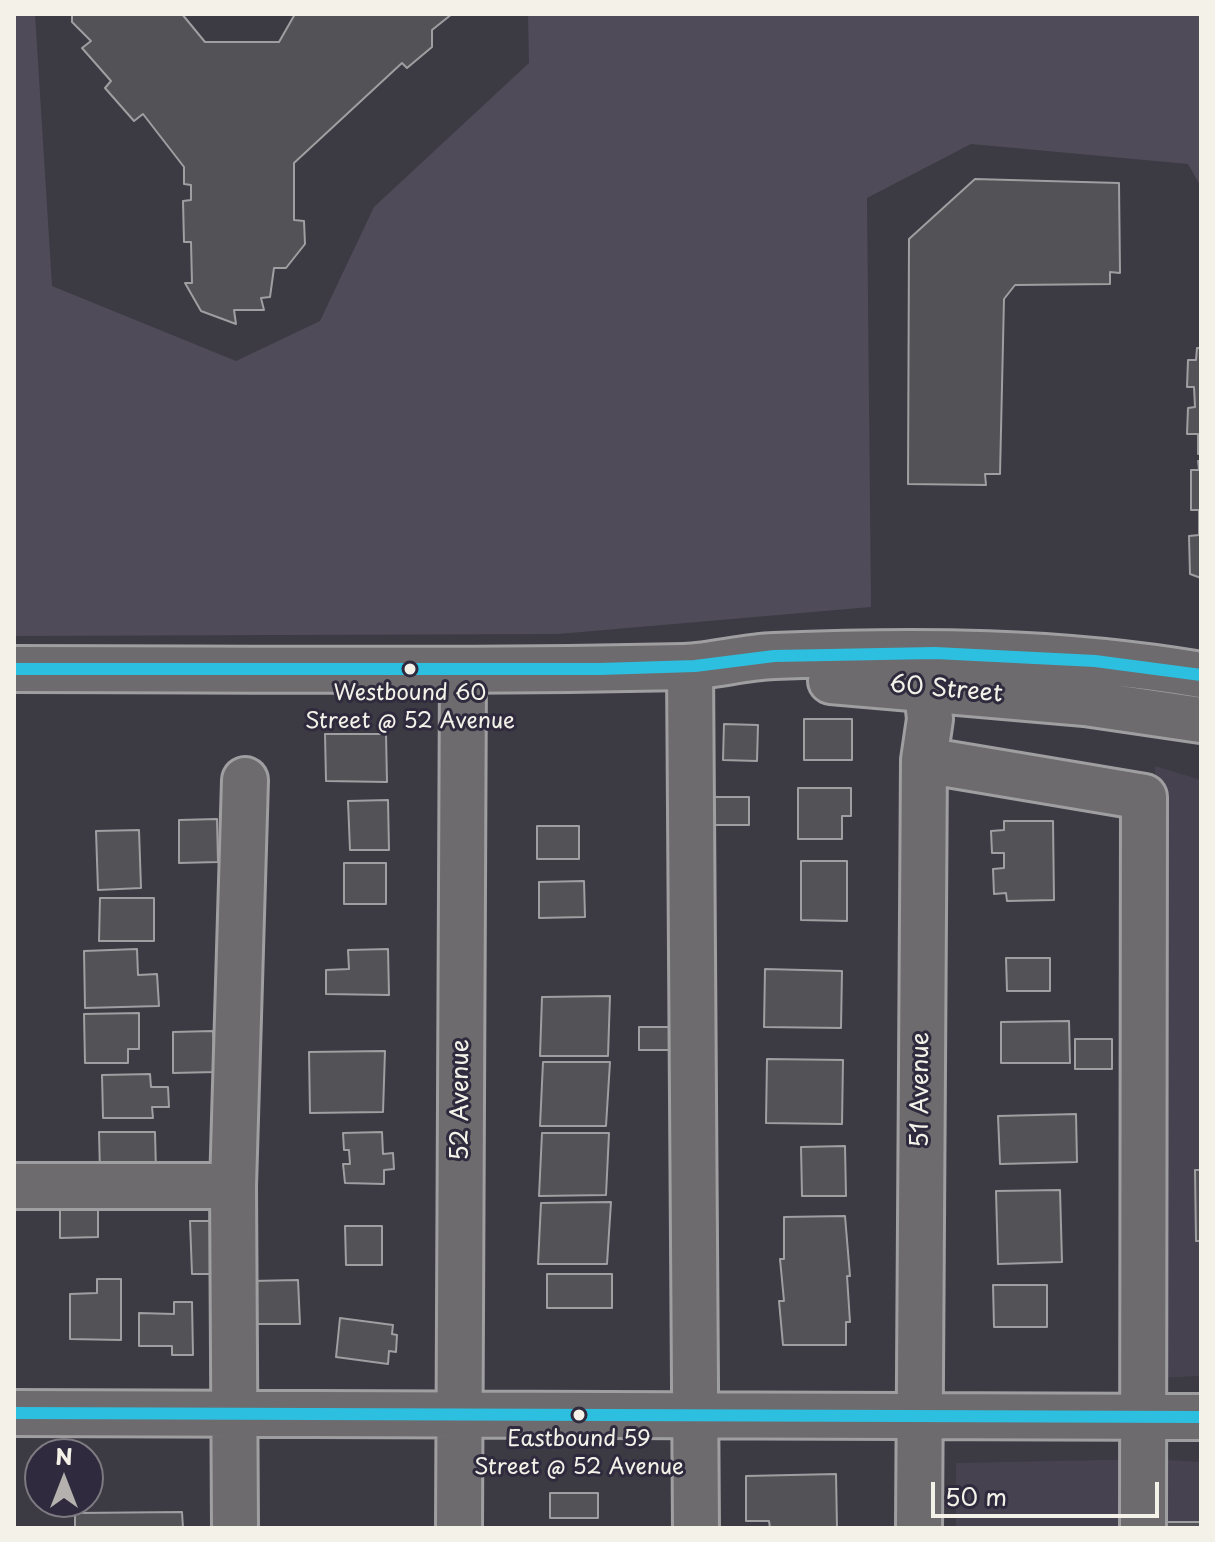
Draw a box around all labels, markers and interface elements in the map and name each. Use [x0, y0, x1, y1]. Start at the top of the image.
marker: Westbound 60 Street @ 52 Avenue [402, 661, 418, 677]
street label: 60 Street [888, 671, 1004, 709]
place label: Westbound 60 Street @ 52 Avenue [305, 681, 515, 732]
street label: 51 Avenue [907, 1032, 935, 1148]
street label: 52 Avenue [447, 1039, 475, 1161]
marker: Eastbound 59 Street @ 52 Avenue [571, 1407, 587, 1423]
place label: Eastbound 59 Street @ 52 Avenue [474, 1427, 684, 1478]
north arrow [24, 1438, 104, 1518]
text: N [55, 1439, 73, 1472]
scale bar [935, 1466, 1163, 1516]
text: 50 m [945, 1478, 1007, 1514]

